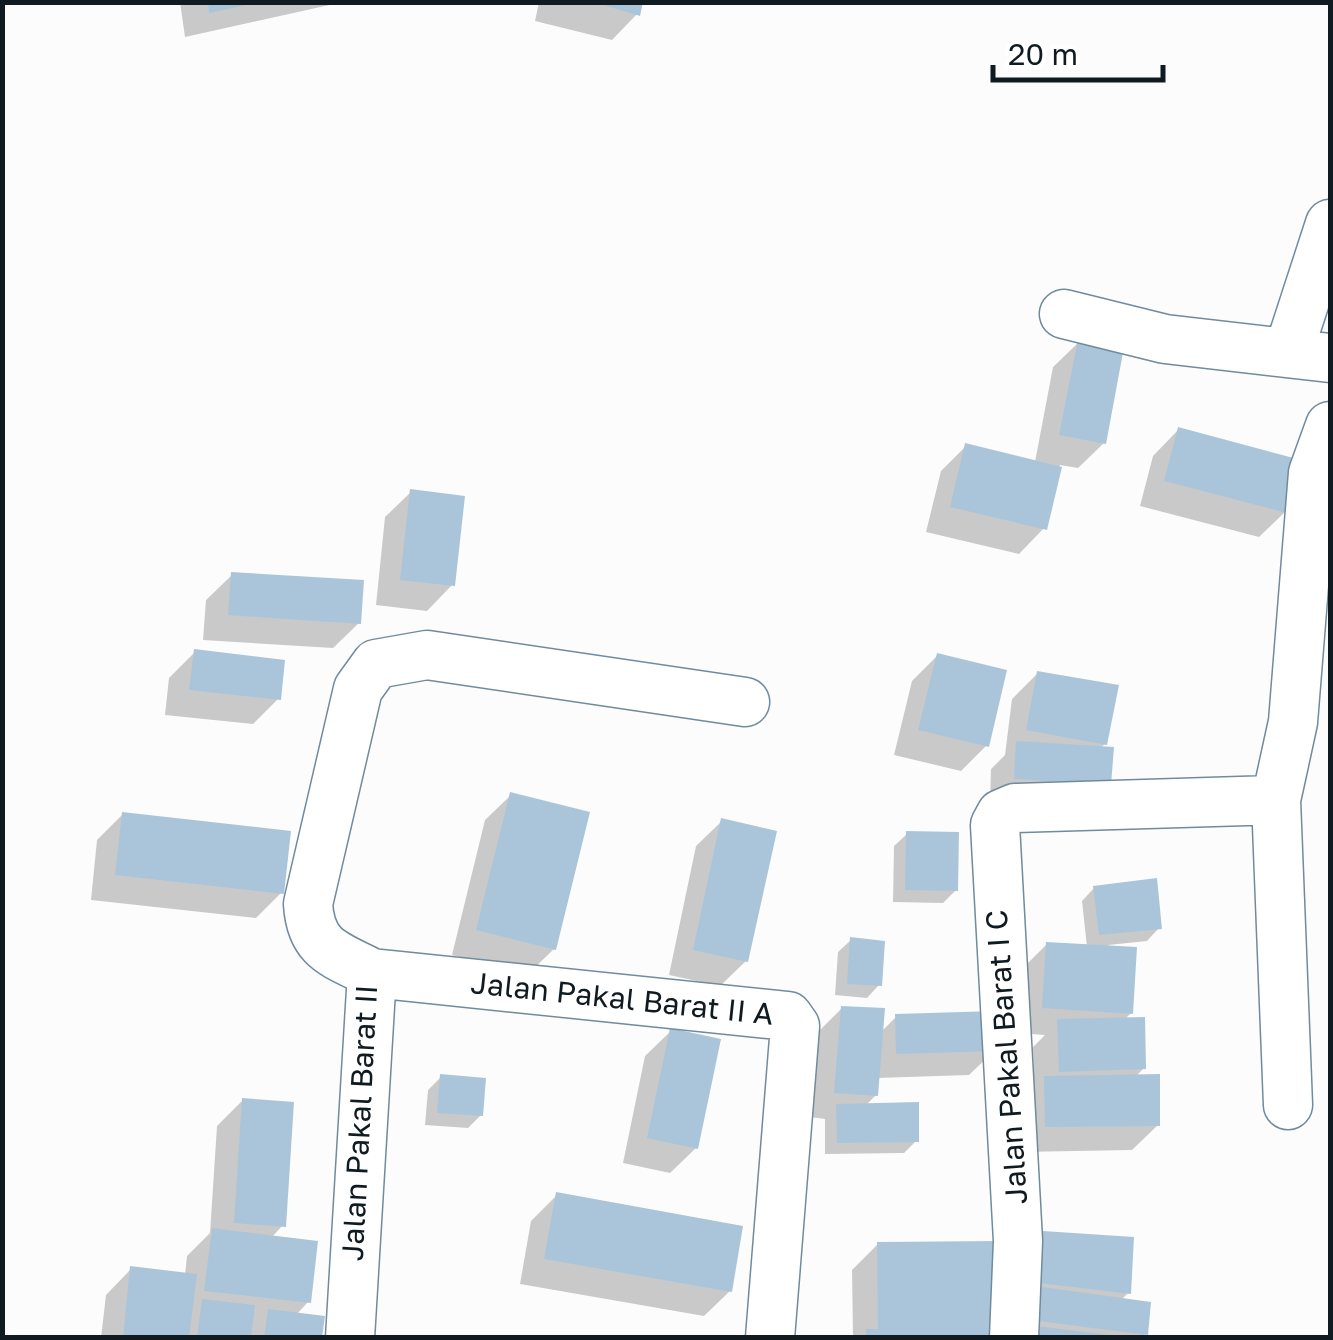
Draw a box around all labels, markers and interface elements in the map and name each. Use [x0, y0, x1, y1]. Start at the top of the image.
scale bar [993, 20, 1163, 82]
text: 20 m [1008, 36, 1078, 72]
street label: Jalan Pakal Barat I C [978, 909, 1034, 1205]
street label: Jalan Pakal Barat II A [469, 964, 775, 1032]
street label: Jalan Pakal Barat II [334, 984, 384, 1262]

